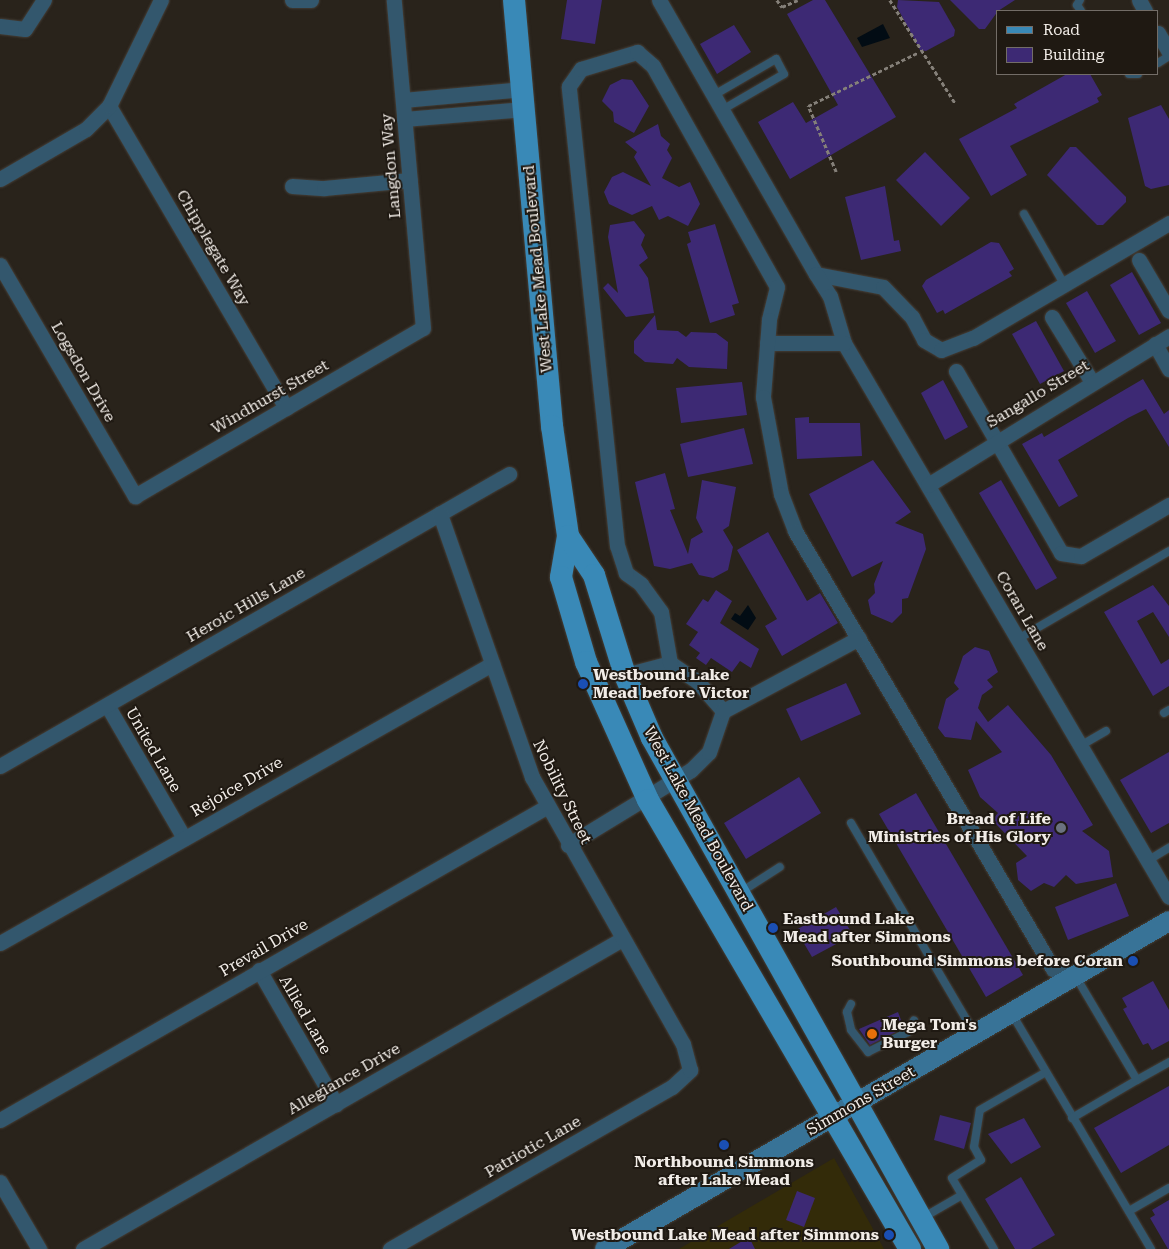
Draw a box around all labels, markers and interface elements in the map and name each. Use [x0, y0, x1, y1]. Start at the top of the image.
legend [996, 10, 1159, 75]
text: Road [1043, 21, 1080, 39]
text: Building [1043, 46, 1104, 64]
street label: Langdon Way [377, 113, 405, 219]
street label: West Lake Mead Boulevard [519, 164, 557, 374]
street label: Chipplegate Way [172, 187, 254, 309]
street label: Logsdon Drive [47, 318, 119, 426]
street label: Windhurst Street [208, 356, 332, 438]
street label: Sangallo Street [983, 356, 1093, 432]
street label: Heroic Hills Lane [183, 563, 309, 647]
street label: Coran Lane [992, 568, 1052, 654]
place label: Westbound Lake Mead before Victor [593, 665, 749, 703]
marker: Westbound Lake Mead before Victor [577, 678, 589, 690]
street label: United Lane [121, 704, 185, 796]
street label: West Lake Mead Boulevard [639, 723, 757, 915]
street label: Nobility Street [529, 737, 595, 847]
street label: Rejoice Drive [188, 753, 286, 821]
place label: Bread of Life Ministries of His Glory [868, 809, 1051, 847]
marker: Bread of Life Ministries of His Glory [1055, 822, 1067, 834]
place label: Eastbound Lake Mead after Simmons [783, 909, 951, 947]
street label: Prevail Drive [216, 915, 312, 981]
marker: Eastbound Lake Mead after Simmons [767, 922, 779, 934]
place label: Southbound Simmons before Coran [832, 951, 1123, 971]
marker: Southbound Simmons before Coran [1127, 955, 1139, 967]
street label: Allied Lane [275, 972, 335, 1058]
place label: Mega Tom's Burger [882, 1015, 977, 1053]
marker: Mega Tom's Burger [866, 1028, 878, 1040]
street label: Allegiance Drive [284, 1039, 404, 1119]
street label: Simmons Street [803, 1062, 919, 1140]
street label: Patriotic Lane [482, 1112, 584, 1182]
marker: Northbound Simmons after Lake Mead [718, 1139, 730, 1151]
place label: Northbound Simmons after Lake Mead [634, 1152, 814, 1190]
place label: Westbound Lake Mead after Simmons [571, 1225, 879, 1245]
marker: Westbound Lake Mead after Simmons [883, 1229, 895, 1241]

